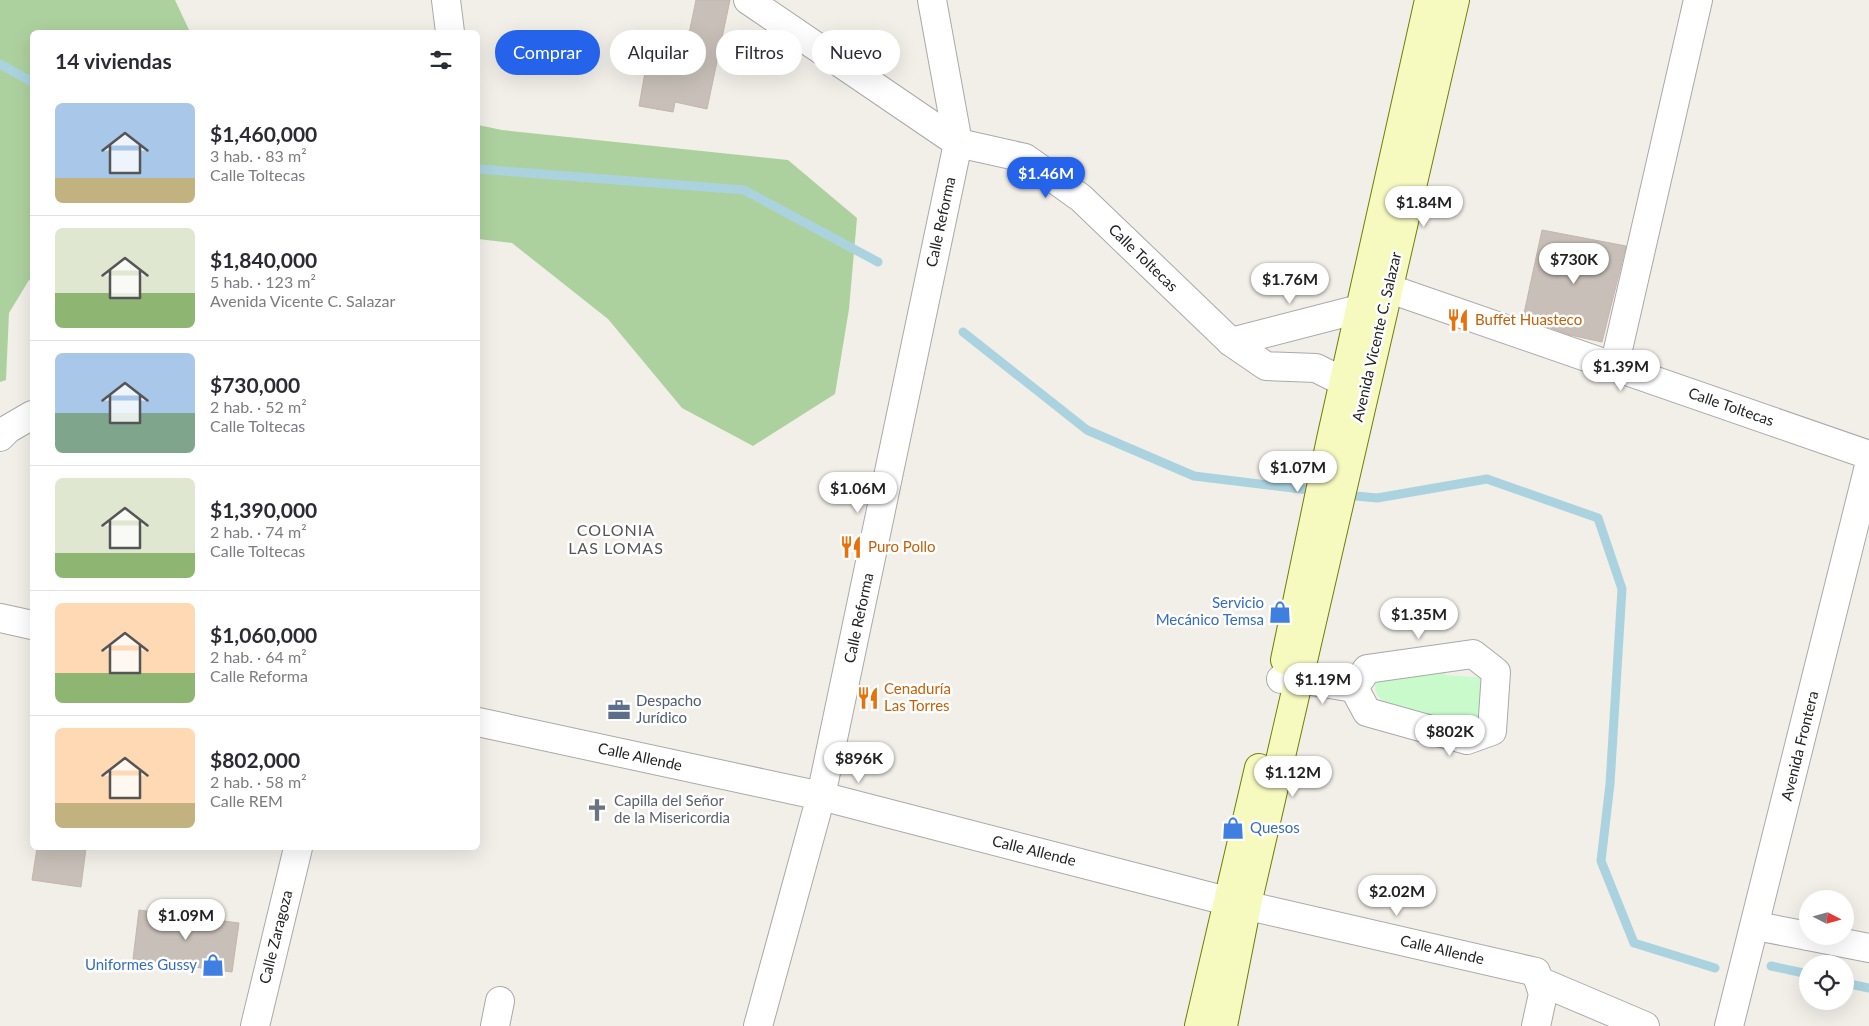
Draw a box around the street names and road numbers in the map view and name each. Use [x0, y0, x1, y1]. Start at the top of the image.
street label: Calle Reforma [922, 175, 958, 269]
street label: Calle Toltecas [1105, 220, 1182, 295]
street label: Avenida Vicente C. Salazar [1348, 250, 1404, 423]
street label: Calle Toltecas [1686, 383, 1776, 429]
street label: Calle Reforma [840, 571, 876, 665]
street label: Avenida Frontera [1777, 689, 1821, 803]
street label: Calle Allende [596, 738, 684, 774]
street label: Calle Allende [991, 831, 1078, 869]
street label: Calle Zaragoza [255, 888, 295, 985]
street label: Calle Allende [1398, 931, 1486, 967]

